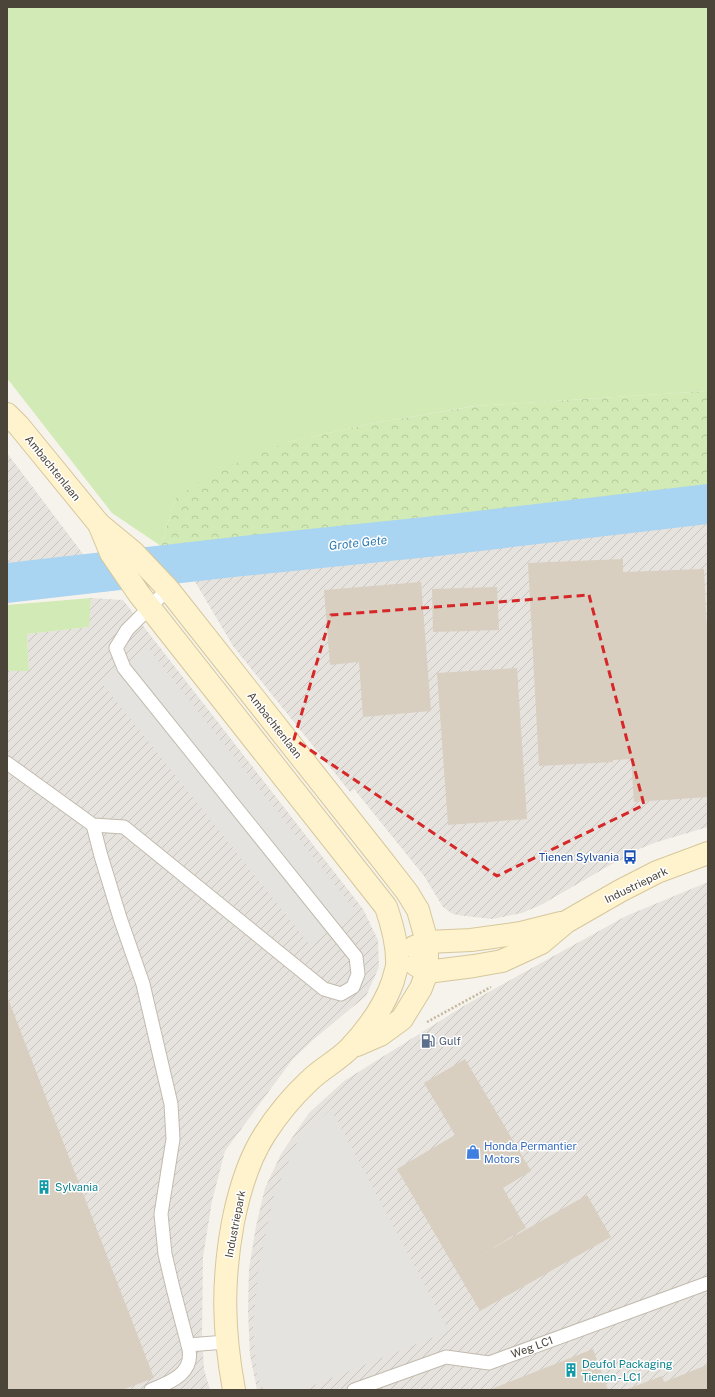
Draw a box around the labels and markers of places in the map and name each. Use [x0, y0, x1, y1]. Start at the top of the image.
bus stop icon: Tienen Sylvania [622, 849, 638, 865]
place label: Tienen Sylvania [539, 851, 619, 863]
fuel station icon: Gulf [420, 1033, 436, 1049]
place label: Gulf [439, 1035, 462, 1047]
place label: Honda Permantier Motors [484, 1140, 577, 1165]
shop icon: Honda Permantier Motors [465, 1144, 481, 1160]
building icon: Sylvania [36, 1179, 52, 1195]
place label: Sylvania [55, 1181, 98, 1193]
place label: Deufol Packaging Tienen - LC1 [582, 1358, 673, 1383]
building icon: Deufol Packaging Tienen - LC1 [563, 1362, 579, 1378]

